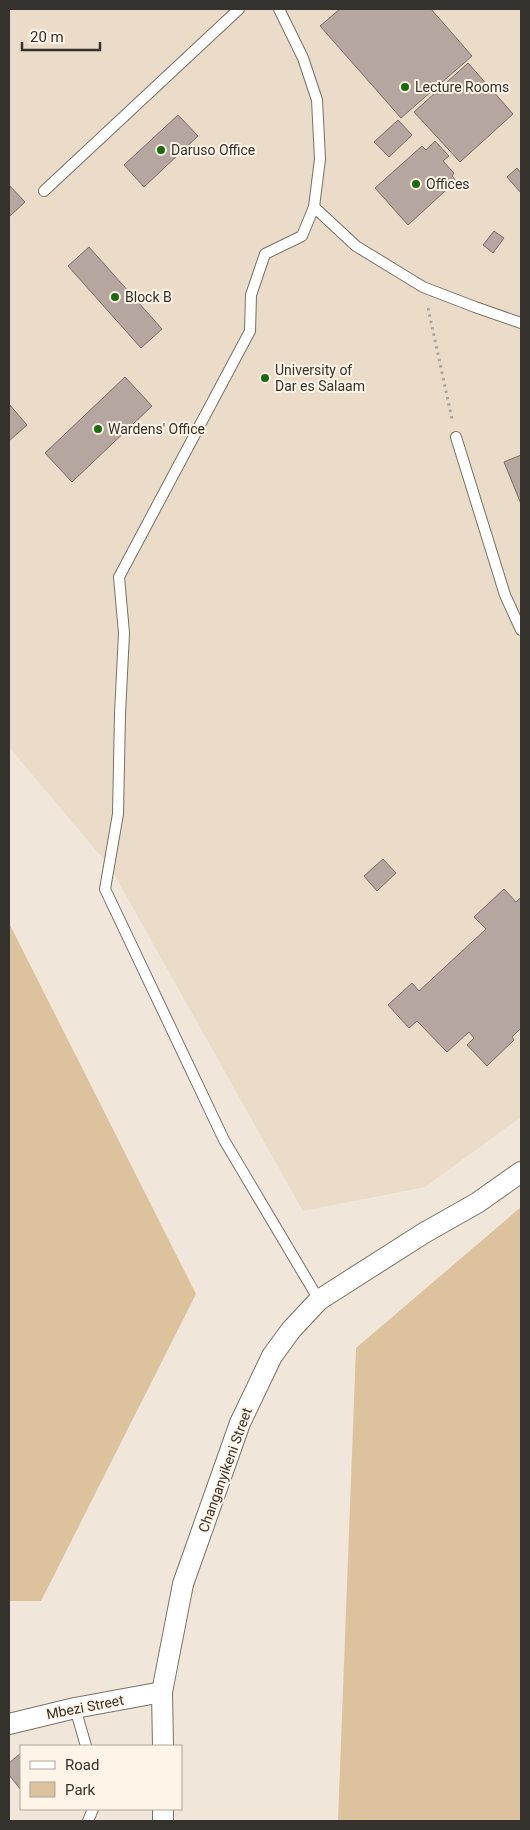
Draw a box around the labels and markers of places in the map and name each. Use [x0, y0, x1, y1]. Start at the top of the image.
place label: Lecture Rooms [415, 79, 509, 95]
marker: Lecture Rooms [399, 81, 411, 93]
place label: Daruso Office [171, 142, 255, 158]
marker: Daruso Office [155, 144, 167, 156]
place label: Offices [426, 176, 470, 192]
marker: Offices [410, 178, 422, 190]
place label: Block B [125, 289, 172, 305]
marker: Block B [109, 291, 121, 303]
place label: University of Dar es Salaam [275, 362, 365, 394]
marker: University of Dar es Salaam [259, 372, 271, 384]
place label: Wardens' Office [108, 421, 205, 437]
marker: Wardens' Office [92, 423, 104, 435]

